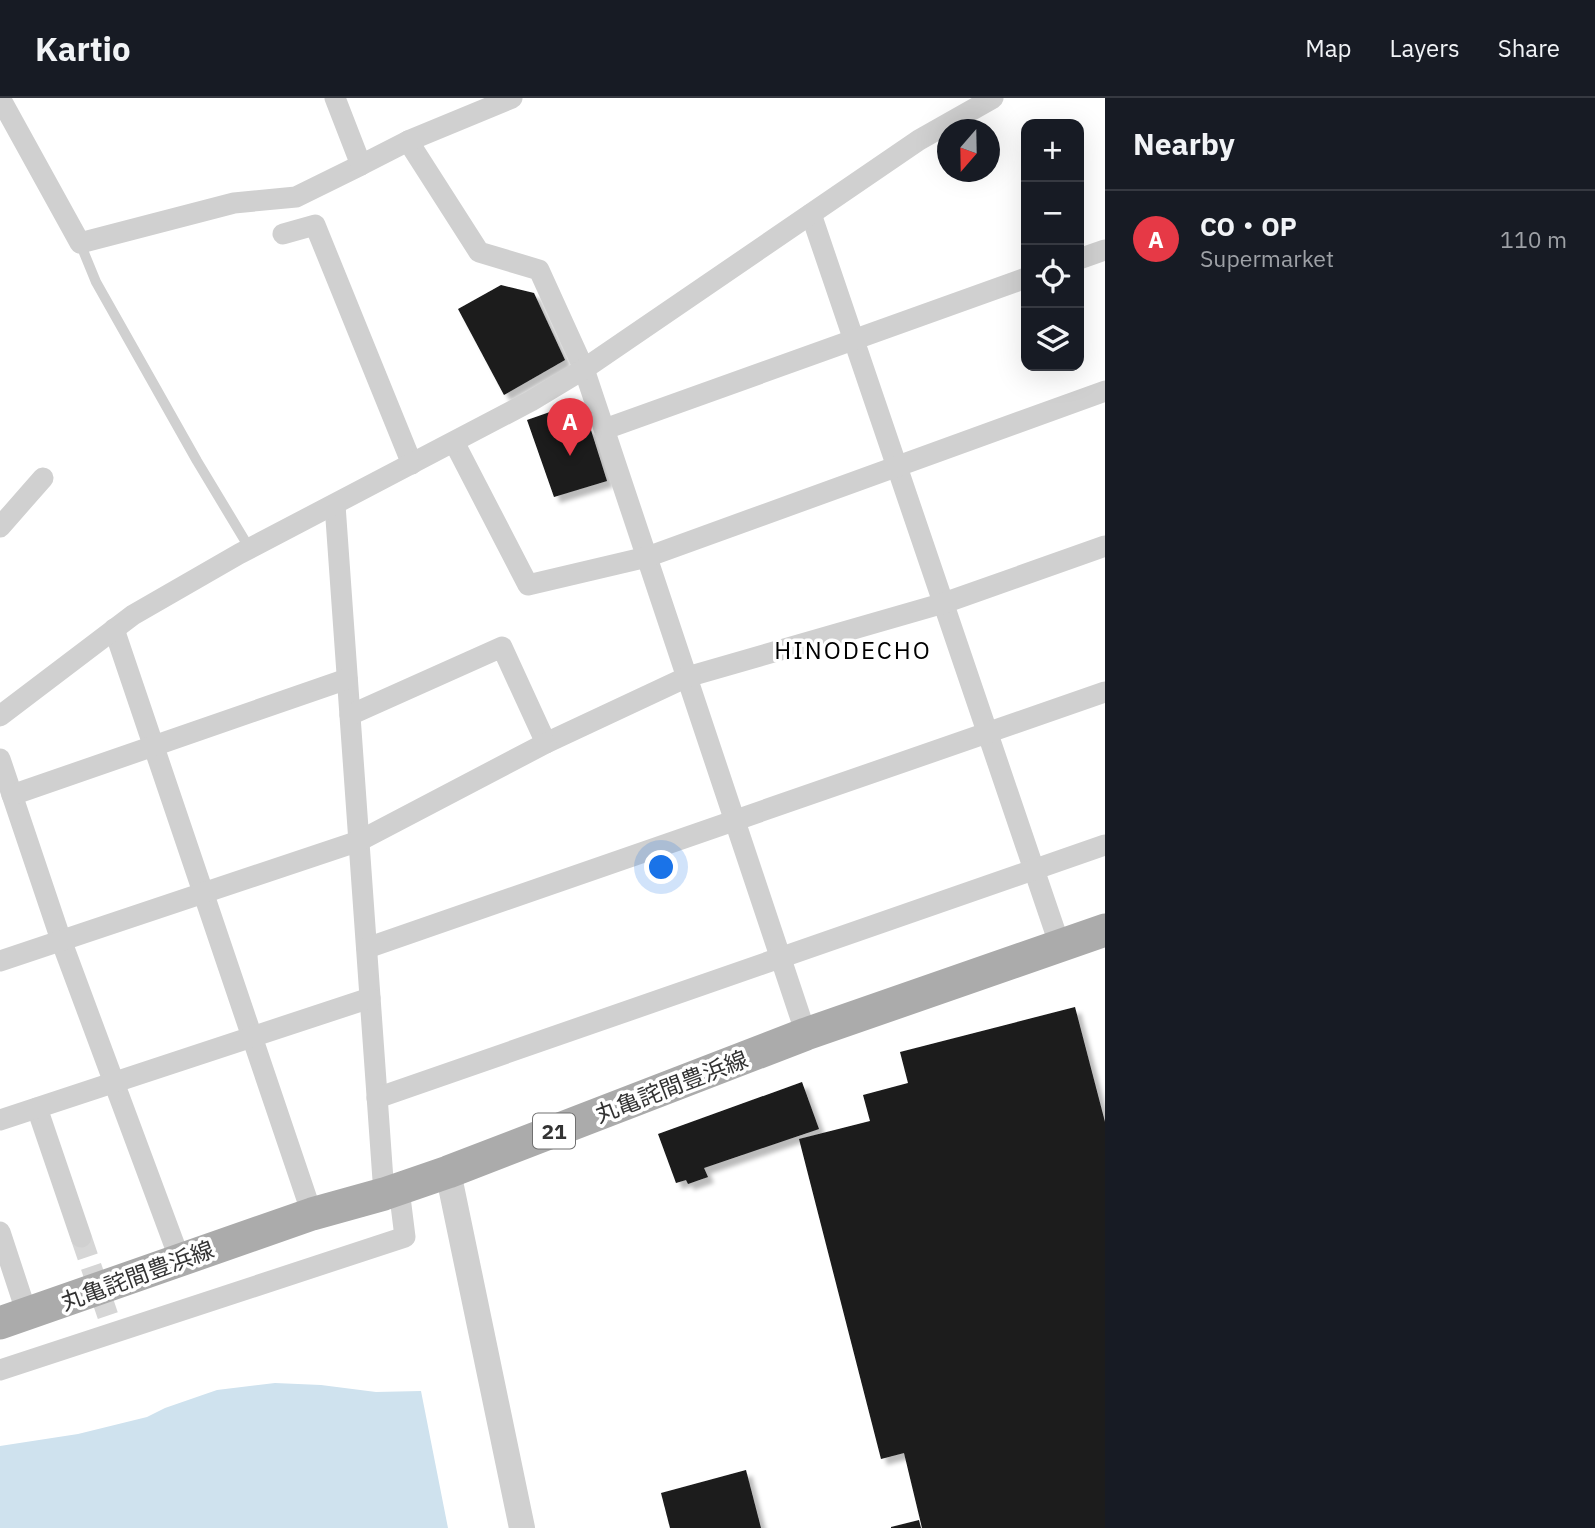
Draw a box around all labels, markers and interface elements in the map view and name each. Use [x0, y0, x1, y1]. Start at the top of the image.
text: Kartio [35, 27, 131, 70]
text: Map [1305, 32, 1352, 64]
text: Layers [1390, 32, 1460, 64]
text: Share [1498, 32, 1560, 64]
north arrow [937, 119, 1000, 182]
map controls [1021, 119, 1084, 371]
button: + [1021, 119, 1084, 182]
text: Nearby [1133, 124, 1235, 163]
button: − [1021, 182, 1084, 245]
text: CO・OP [1200, 209, 1297, 243]
text: A [1148, 224, 1164, 254]
text: 110 m [1500, 224, 1567, 254]
text: Supermarket [1200, 243, 1334, 273]
button: locate [1021, 245, 1084, 308]
button: layers [1021, 308, 1084, 371]
pin: A [547, 398, 593, 456]
district label: HINODECHO [774, 634, 932, 666]
your location [644, 850, 678, 884]
street label: 丸亀詫間豊浜線 [590, 1043, 752, 1129]
road number: 21 [533, 1114, 575, 1148]
street label: 丸亀詫間豊浜線 [56, 1233, 218, 1317]

